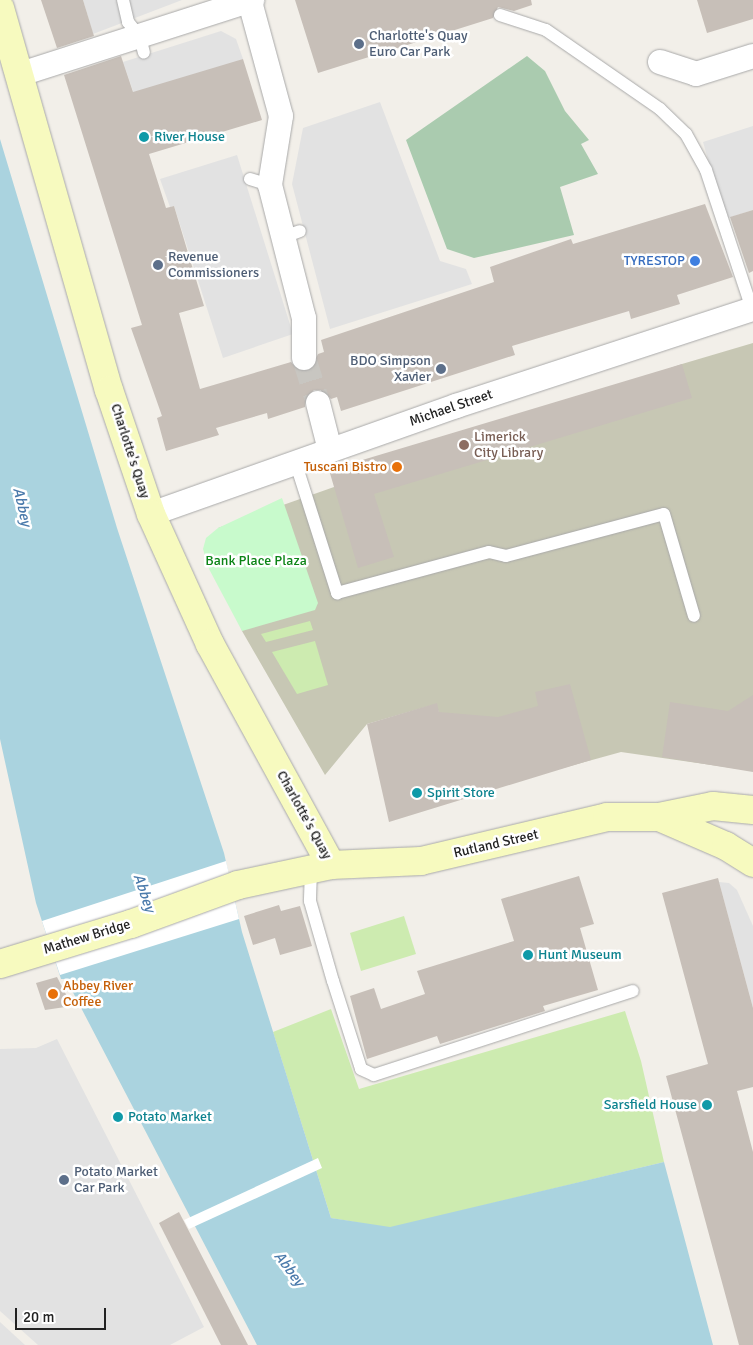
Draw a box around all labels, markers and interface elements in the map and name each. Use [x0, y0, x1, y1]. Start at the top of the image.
place label: Charlotte's Quay Euro Car Park [369, 28, 467, 60]
marker: Charlotte's Quay Euro Car Park [353, 38, 365, 50]
place label: River House [154, 129, 225, 145]
marker: River House [138, 131, 150, 143]
place label: Revenue Commissioners [168, 249, 259, 282]
place label: TYRESTOP [624, 253, 685, 269]
marker: TYRESTOP [689, 255, 701, 267]
marker: Revenue Commissioners [152, 259, 164, 271]
place label: BDO Simpson Xavier [350, 353, 431, 386]
marker: BDO Simpson Xavier [435, 363, 447, 375]
street label: Michael Street [407, 386, 495, 430]
street label: Charlotte's Quay [107, 402, 153, 500]
place label: Limerick City Library [474, 429, 543, 462]
marker: Limerick City Library [458, 439, 470, 451]
place label: Tuscani Bistro [304, 459, 387, 475]
marker: Tuscani Bistro [391, 461, 403, 473]
water label: Abbey [9, 486, 35, 528]
park label: Bank Place Plaza [205, 553, 307, 569]
street label: Charlotte's Quay [273, 768, 335, 862]
place label: Spirit Store [427, 785, 495, 801]
marker: Spirit Store [411, 787, 423, 799]
street label: Rutland Street [452, 826, 540, 862]
water label: Abbey [129, 871, 159, 915]
street label: Mathew Bridge [41, 916, 133, 958]
place label: Hunt Museum [538, 947, 622, 963]
marker: Hunt Museum [522, 949, 534, 961]
place label: Abbey River Coffee [63, 978, 133, 1010]
marker: Abbey River Coffee [47, 988, 59, 1000]
place label: Sarsfield House [604, 1097, 697, 1113]
marker: Sarsfield House [701, 1099, 713, 1111]
place label: Potato Market [128, 1109, 212, 1125]
marker: Potato Market [112, 1111, 124, 1123]
place label: Potato Market Car Park [74, 1164, 158, 1196]
marker: Potato Market Car Park [58, 1174, 70, 1186]
water label: Abbey [270, 1248, 308, 1290]
scale bar [18, 1298, 109, 1330]
text: 20 m [23, 1308, 54, 1326]

